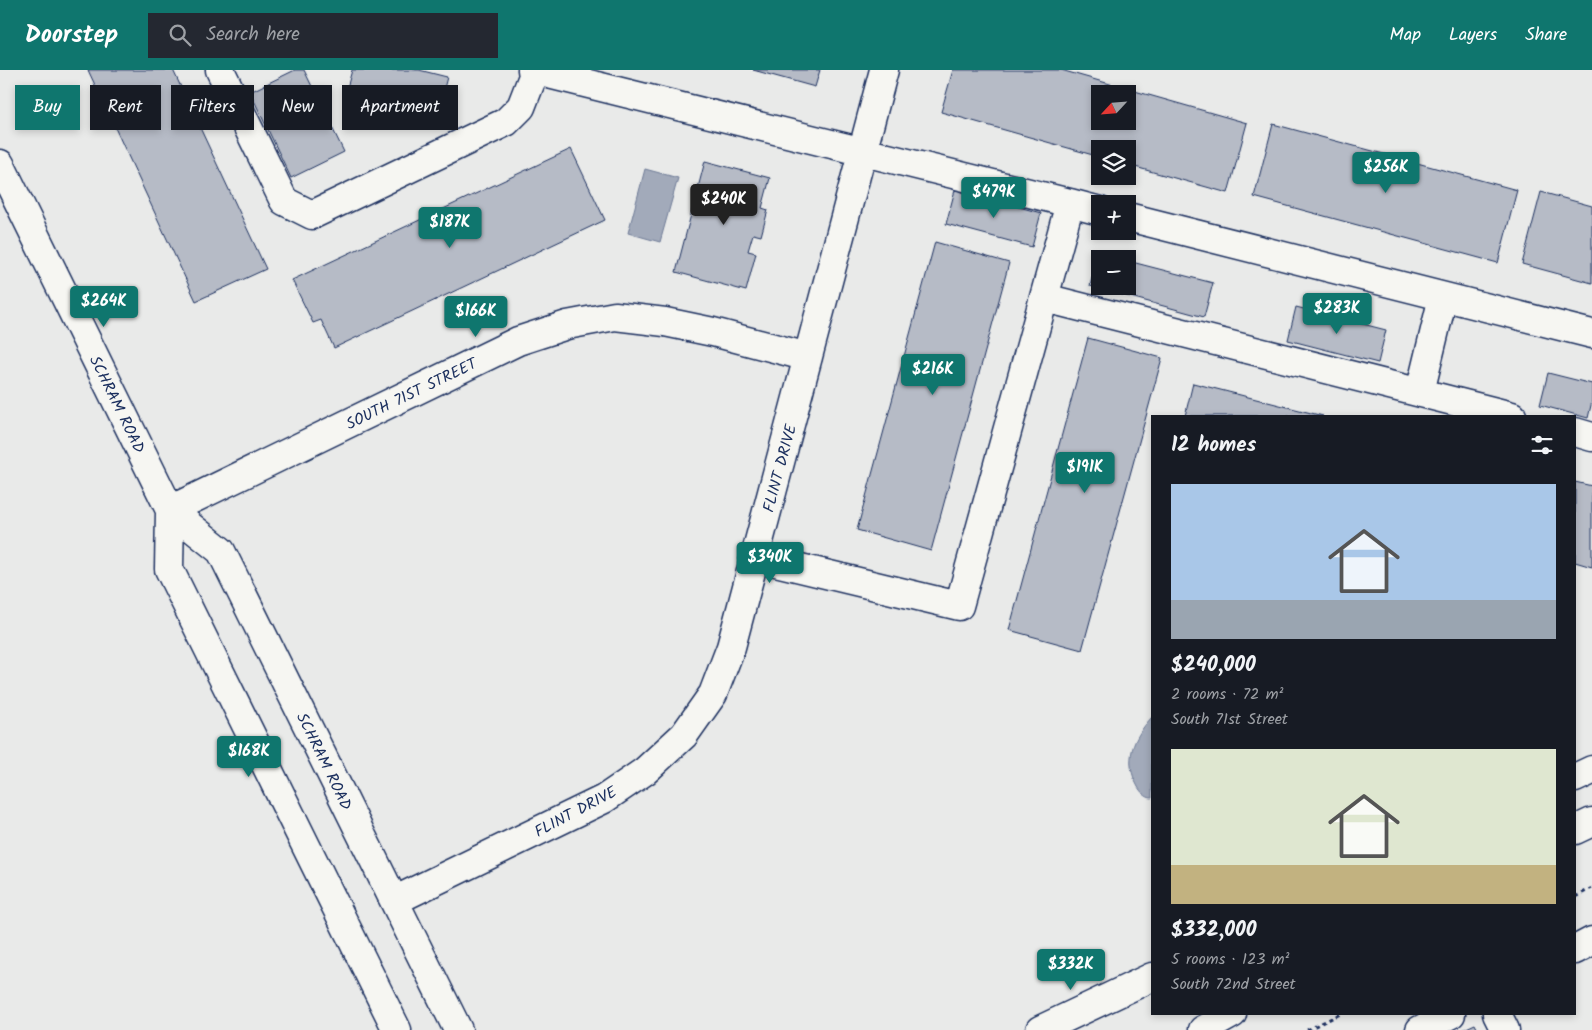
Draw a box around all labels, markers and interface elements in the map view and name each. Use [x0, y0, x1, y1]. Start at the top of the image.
search box [148, 13, 498, 58]
text: Doorstep [25, 16, 118, 55]
text: Search here [206, 20, 300, 50]
icon: search [166, 21, 194, 49]
text: Map [1390, 21, 1421, 50]
text: Layers [1449, 21, 1497, 50]
text: Share [1525, 21, 1567, 50]
chip: Buy [15, 85, 80, 130]
chip: Rent [90, 85, 161, 130]
chip: Filters [171, 85, 254, 130]
chip: New [264, 85, 332, 130]
chip: Apartment [342, 85, 458, 130]
north arrow [1091, 85, 1136, 130]
map controls [1091, 85, 1136, 295]
button: layers [1091, 140, 1136, 185]
pin: $256K [1351, 152, 1421, 194]
text: $256K [1363, 155, 1409, 180]
pin: $479K [959, 176, 1029, 219]
text: $479K [972, 180, 1016, 205]
pin: $240K [689, 184, 759, 226]
text: $240K [701, 187, 747, 212]
button: + [1091, 195, 1136, 240]
pin: $187K [415, 206, 485, 249]
text: $187K [430, 210, 470, 235]
button: − [1091, 250, 1136, 295]
pin: $264K [69, 286, 139, 328]
text: $264K [81, 289, 127, 314]
pin: $283K [1302, 292, 1372, 335]
pin: $166K [441, 296, 511, 338]
text: $283K [1314, 296, 1360, 321]
text: $166K [455, 299, 497, 324]
street label: SCHRAM ROAD [82, 351, 151, 458]
street label: SOUTH 71ST STREET [342, 351, 483, 437]
pin: $216K [898, 354, 968, 396]
text: $216K [912, 357, 954, 382]
street label: FLINT DRIVE [757, 421, 804, 515]
text: 12 homes [1171, 429, 1256, 462]
icon: filters [1528, 431, 1556, 459]
pin: $191K [1050, 452, 1120, 494]
text: $191K [1067, 455, 1103, 480]
icon: home [1319, 516, 1409, 606]
pin: $340K [735, 542, 805, 584]
text: $340K [748, 545, 792, 570]
text: $240,000 [1171, 649, 1256, 682]
text: 2 rooms · 72 m² [1171, 682, 1283, 707]
text: South 71st Street [1171, 707, 1288, 732]
street label: SCHRAM ROAD [289, 708, 358, 815]
pin: $168K [214, 736, 284, 778]
text: $168K [228, 739, 270, 764]
street label: FLINT DRIVE [530, 780, 622, 845]
icon: home [1319, 781, 1409, 871]
text: $332,000 [1171, 914, 1256, 947]
text: 5 rooms · 123 m² [1171, 947, 1290, 972]
pin: $332K [1036, 948, 1106, 991]
text: $332K [1048, 952, 1094, 977]
text: South 72nd Street [1171, 972, 1296, 997]

